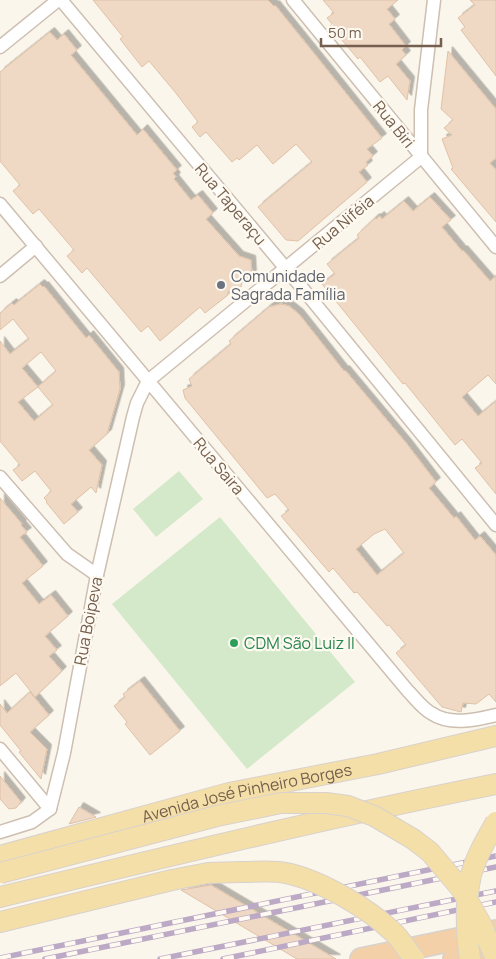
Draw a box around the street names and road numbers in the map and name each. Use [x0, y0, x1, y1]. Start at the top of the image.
street label: Rua Biri [368, 96, 420, 152]
street label: Rua Taperaçu [190, 158, 272, 250]
street label: Rua Niféia [308, 190, 378, 254]
street label: Rua Saira [189, 433, 249, 499]
street label: Rua Boipeva [69, 575, 107, 667]
street label: Avenida José Pinheiro Borges [139, 758, 354, 827]

